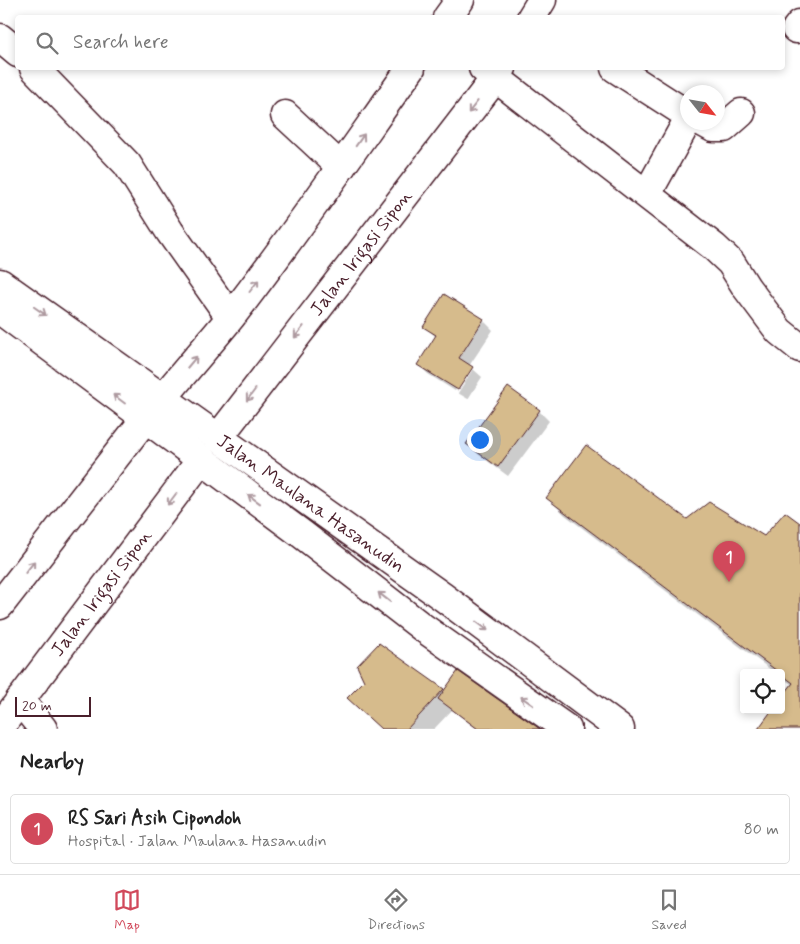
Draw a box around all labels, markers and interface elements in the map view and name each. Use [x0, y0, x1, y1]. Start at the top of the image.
search box [15, 15, 785, 70]
icon: search [33, 29, 61, 57]
text: Search here [73, 30, 169, 55]
north arrow [680, 85, 725, 130]
one-way arrow [468, 100, 478, 114]
one-way arrow [355, 133, 365, 147]
street label: Jalan Irigasi Sipon [304, 184, 417, 321]
one-way arrow [249, 279, 259, 293]
one-way arrow [33, 306, 47, 316]
one-way arrow [293, 325, 304, 338]
one-way arrow [187, 356, 198, 369]
one-way arrow [245, 388, 256, 401]
one-way arrow [113, 394, 126, 405]
your location [467, 427, 493, 453]
street label: Jalan Maulana Hasanudin [212, 428, 410, 579]
one-way arrow [167, 492, 177, 506]
one-way arrow [247, 494, 261, 504]
street label: Jalan Irigasi Sipon [45, 524, 157, 661]
pin: 1 [713, 541, 745, 582]
one-way arrow [24, 560, 35, 573]
one-way arrow [377, 592, 391, 602]
one-way arrow [475, 621, 488, 632]
map controls [740, 669, 785, 714]
button: locate [740, 669, 785, 714]
scale bar [15, 694, 91, 717]
one-way arrow [521, 695, 534, 706]
text: 20 m [22, 697, 52, 715]
text: Nearby [20, 748, 84, 776]
text: RS Sari Asih Cipondoh [68, 806, 241, 831]
text: 1 [33, 819, 41, 840]
text: 80 m [744, 819, 779, 840]
text: Hospital · Jalan Maulana Hasanudin [68, 831, 327, 852]
tab: Map [113, 886, 141, 934]
tab: Directions [368, 886, 425, 934]
tab: Saved [651, 886, 687, 934]

